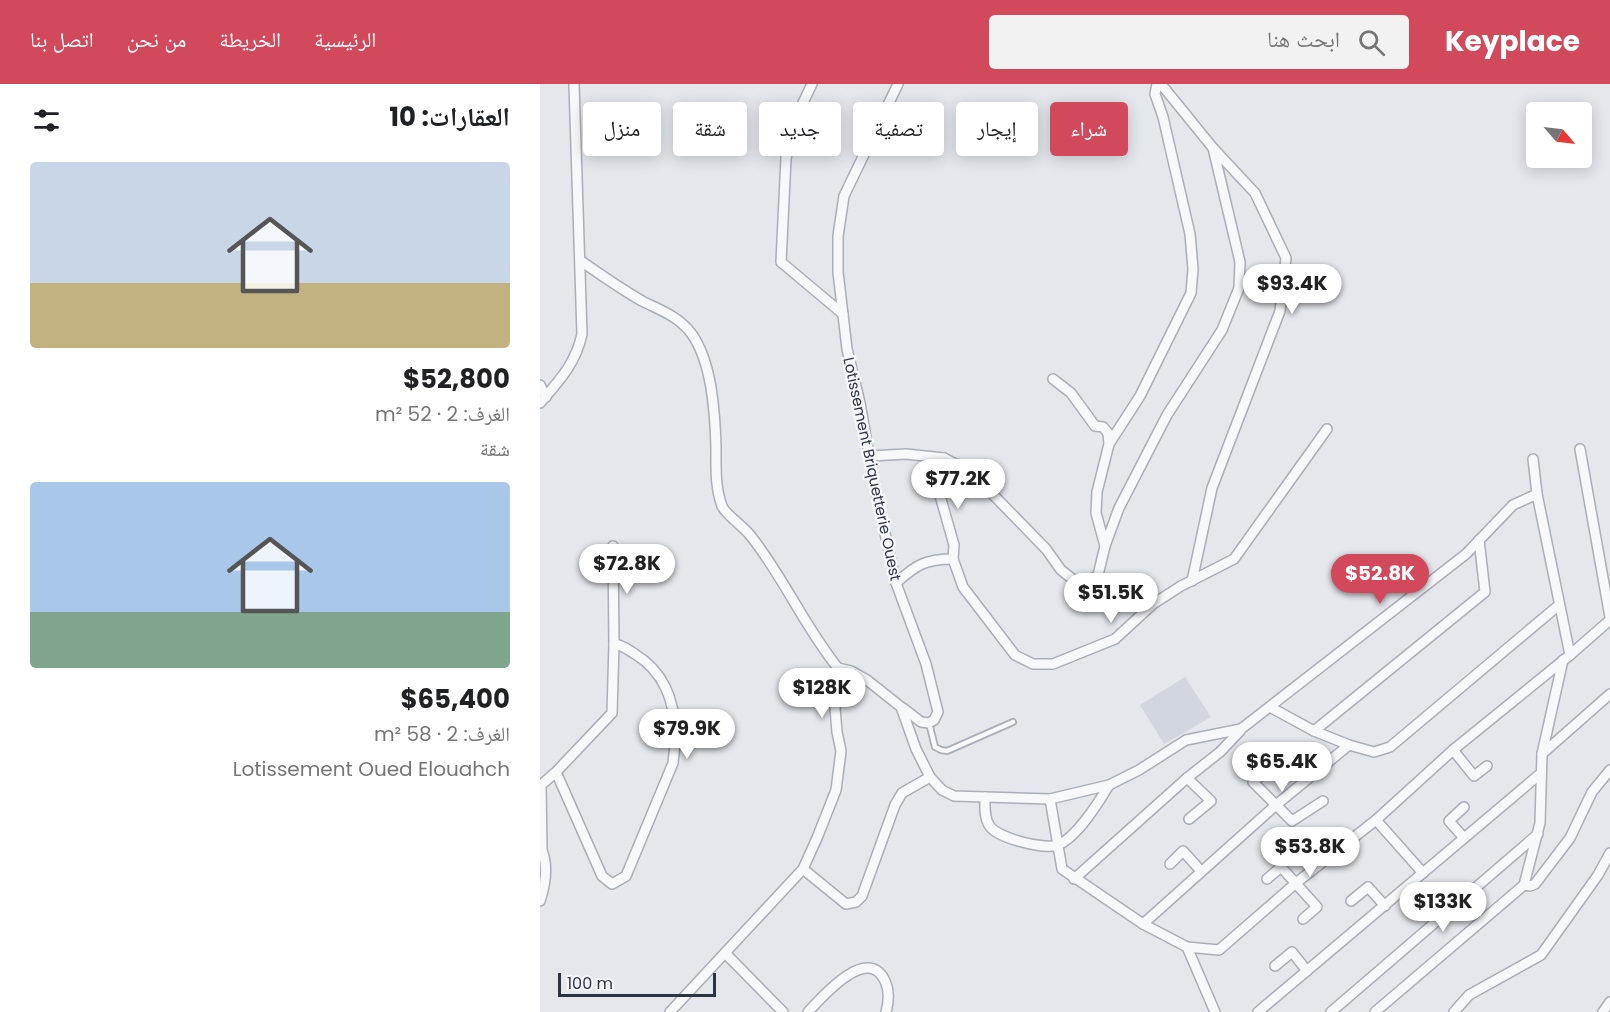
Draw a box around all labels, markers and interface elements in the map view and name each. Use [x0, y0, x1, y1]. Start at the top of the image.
search box [989, 15, 1409, 69]
text: Keyplace [1445, 22, 1580, 61]
text: ابحث هنا [1267, 24, 1340, 55]
text: اتصل بنا [30, 25, 94, 54]
text: من نحن [127, 25, 186, 54]
text: الخريطة [219, 25, 281, 54]
text: الرئيسية [314, 25, 376, 54]
icon: search [1355, 26, 1388, 59]
text: العقارات: 10 [389, 99, 510, 135]
chip: منزل [583, 102, 661, 156]
chip: شقة [673, 102, 747, 156]
chip: جديد [759, 102, 841, 156]
chip: تصفية [853, 102, 944, 156]
chip: إيجار [956, 102, 1038, 156]
chip: شراء [1050, 102, 1128, 156]
north arrow [1526, 102, 1592, 168]
map controls [1526, 102, 1592, 168]
icon: filters [30, 104, 63, 137]
icon: home [216, 201, 324, 309]
pin: $93.4K [1243, 264, 1341, 315]
text: $93.4K [1257, 269, 1327, 297]
street label: Lotissement Briquetterie Ouest [838, 355, 906, 583]
text: $52,800 [403, 361, 510, 397]
text: الغرف: 2 · 52 m² [375, 400, 510, 428]
text: شقة [480, 435, 510, 463]
pin: $77.2K [909, 459, 1007, 510]
text: $77.2K [925, 464, 991, 492]
icon: home [216, 521, 324, 629]
pin: $72.8K [578, 544, 676, 595]
text: $72.8K [593, 549, 661, 577]
pin: $52.8K [1331, 554, 1429, 605]
text: $52.8K [1345, 559, 1415, 587]
pin: $51.5K [1062, 573, 1160, 624]
text: $51.5K [1078, 578, 1144, 606]
pin: $128K [780, 668, 864, 719]
text: $128K [793, 673, 852, 701]
text: $65,400 [400, 681, 510, 717]
pin: $79.9K [638, 709, 736, 760]
text: $79.9K [653, 714, 721, 742]
text: الغرف: 2 · 58 m² [374, 720, 510, 748]
pin: $65.4K [1233, 742, 1331, 793]
text: $65.4K [1246, 747, 1318, 775]
text: Lotissement Oued Elouahch [233, 755, 510, 783]
pin: $53.8K [1261, 827, 1359, 878]
text: $53.8K [1275, 832, 1345, 860]
pin: $133K [1401, 882, 1485, 933]
text: $133K [1414, 887, 1472, 915]
scale bar [558, 970, 716, 998]
text: 100 m [567, 972, 613, 995]

